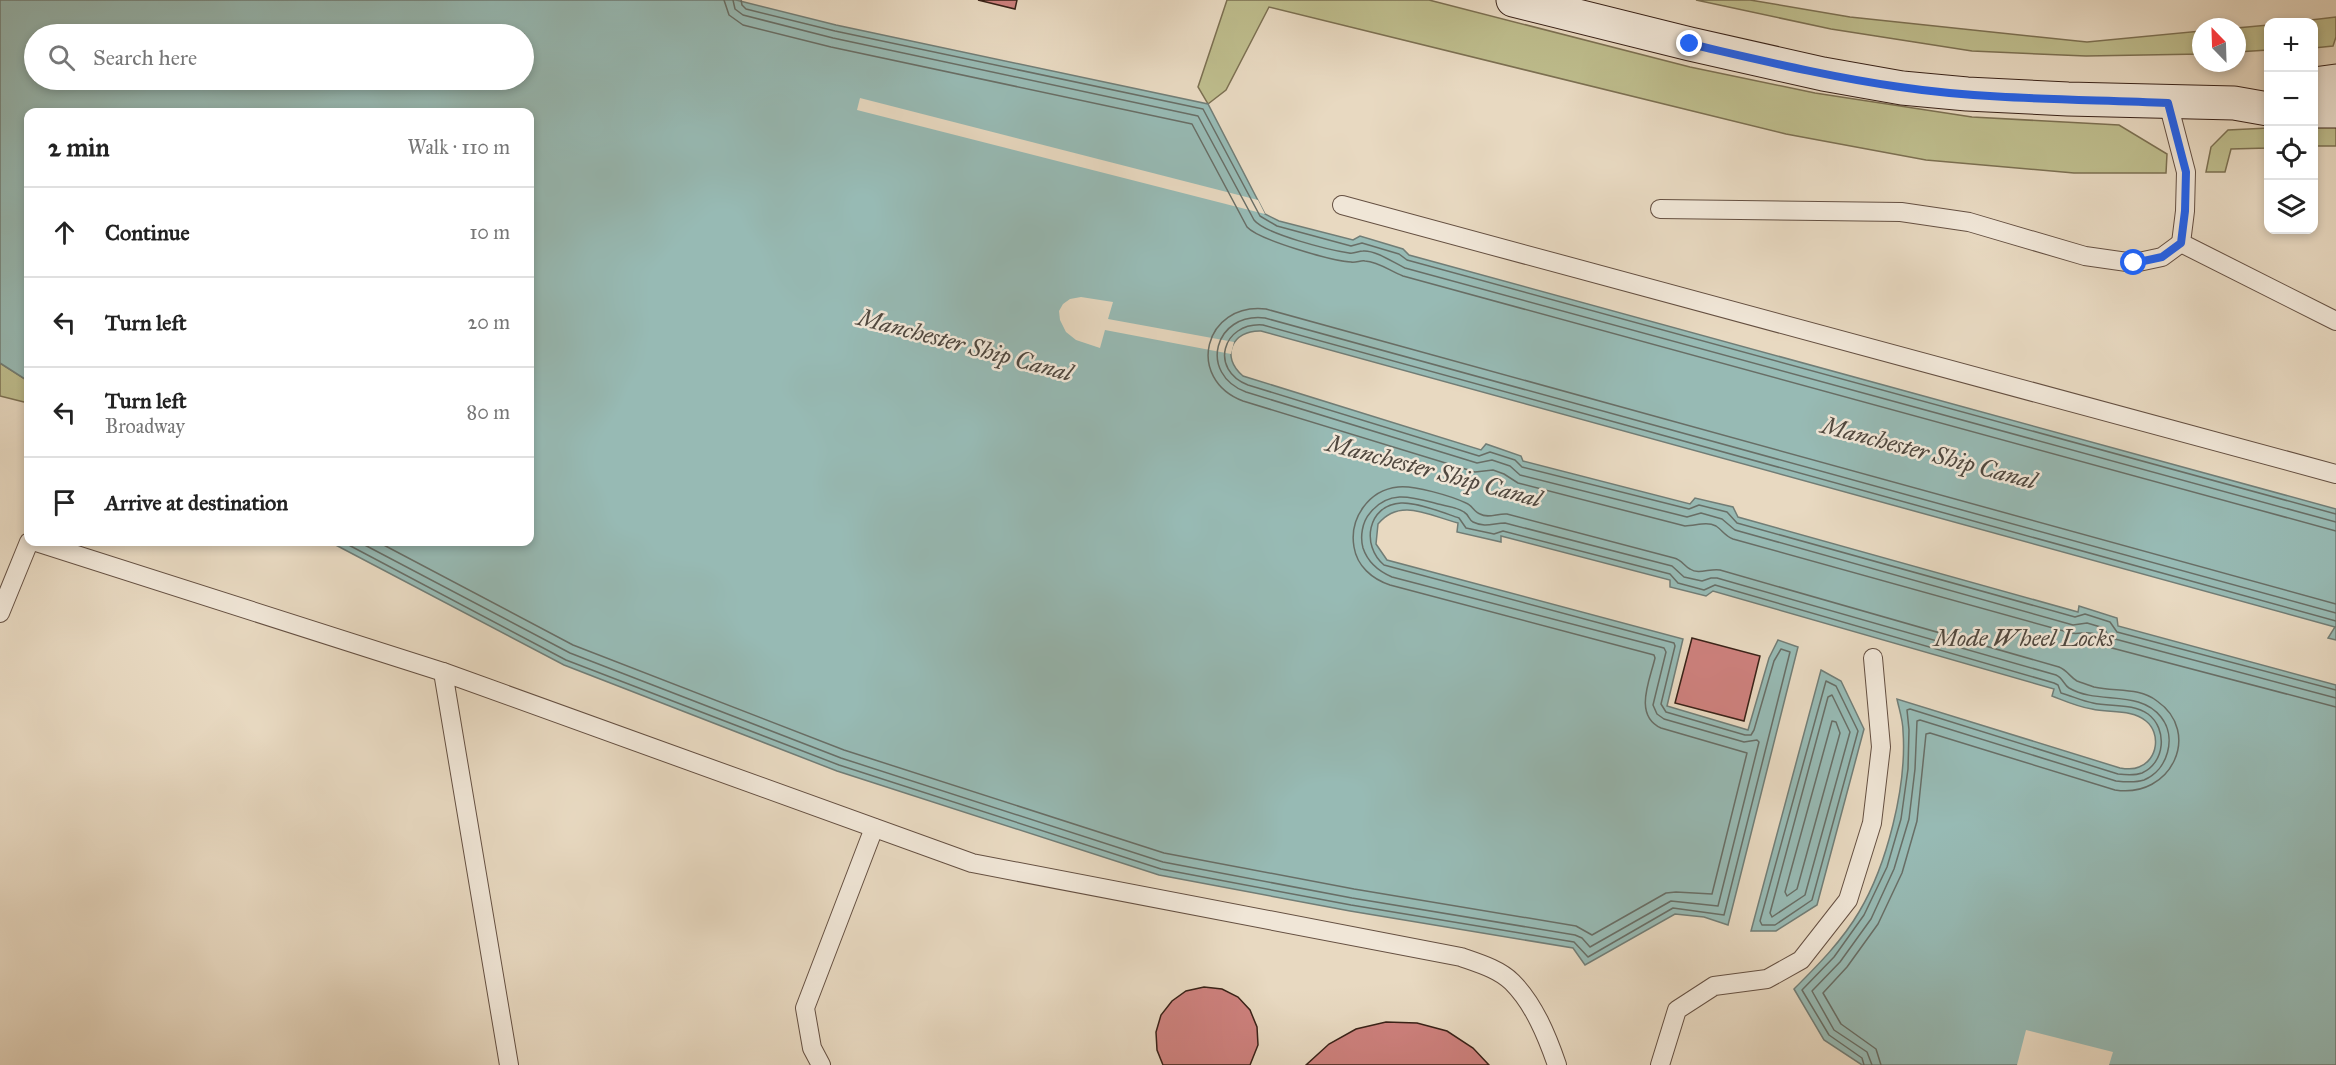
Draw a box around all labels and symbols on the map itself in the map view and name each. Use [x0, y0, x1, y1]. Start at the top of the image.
north arrow [2192, 18, 2246, 72]
route end [1676, 30, 1702, 56]
route start [2120, 249, 2146, 275]
water label: Manchester Ship Canal [853, 301, 1078, 389]
water label: Manchester Ship Canal [1817, 409, 2042, 497]
water label: Manchester Ship Canal [1322, 427, 1547, 515]
water label: Mode Wheel Locks [1932, 623, 2115, 653]

